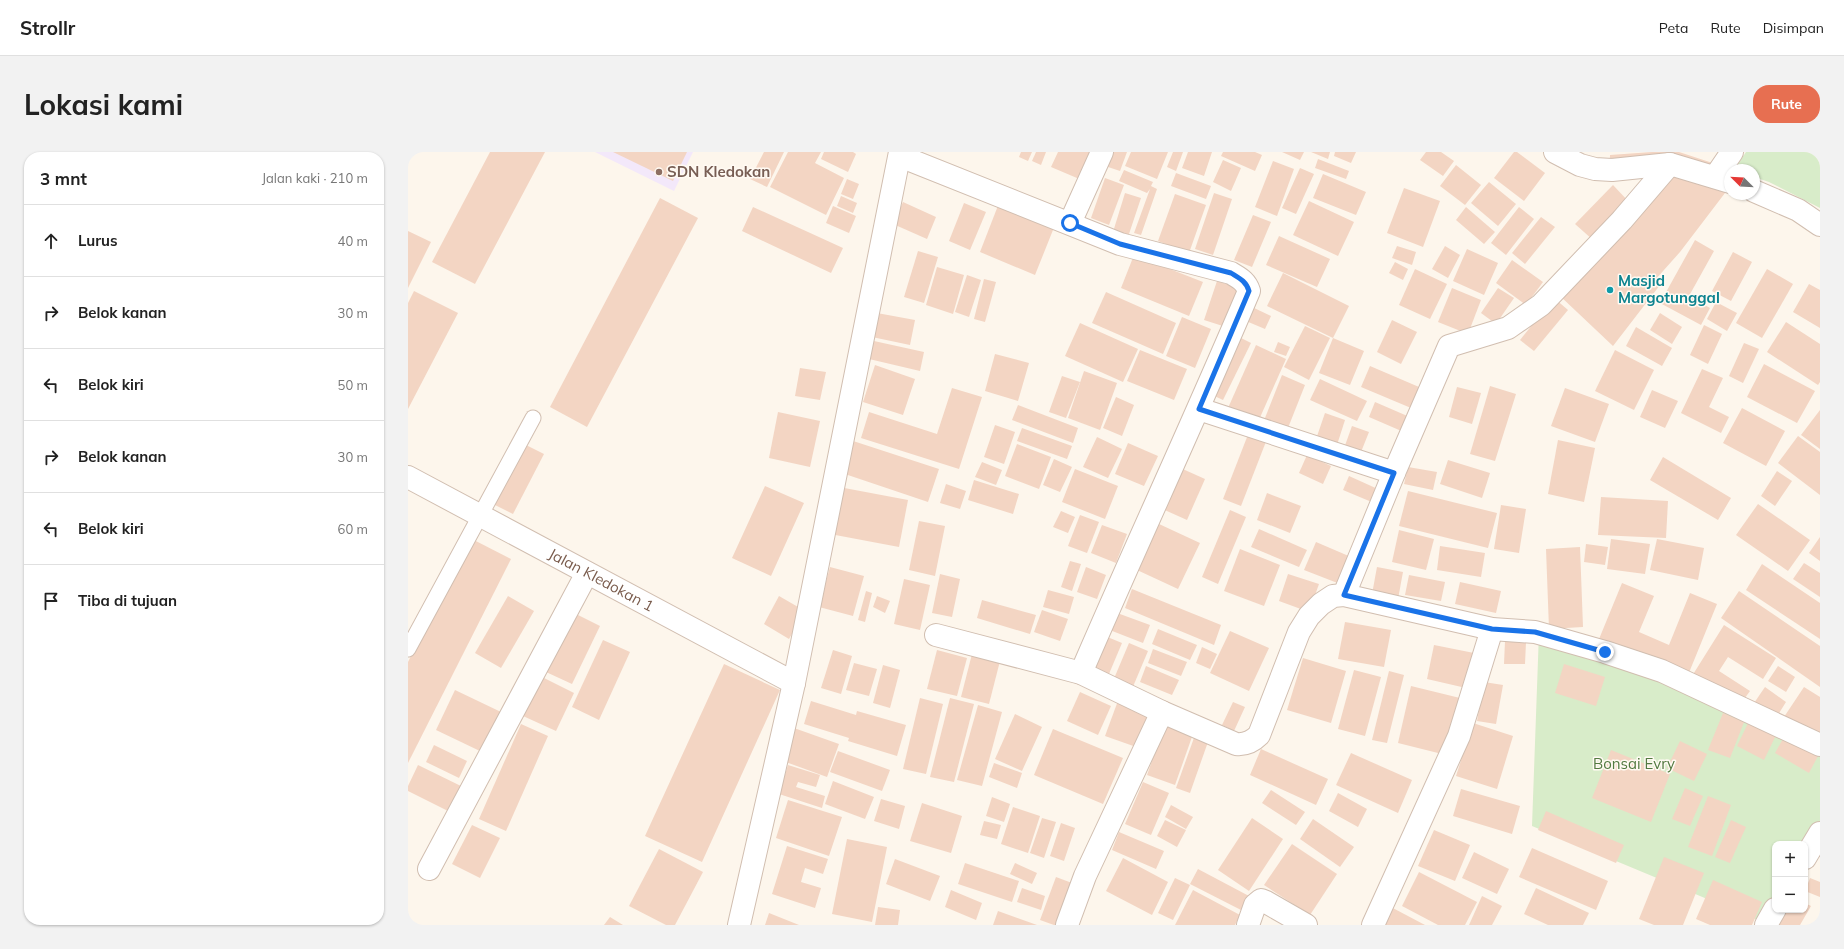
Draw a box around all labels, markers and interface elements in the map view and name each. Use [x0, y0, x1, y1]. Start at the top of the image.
text: Strollr [20, 16, 75, 40]
text: Peta [1659, 19, 1688, 37]
text: Rute [1710, 19, 1741, 37]
text: Disimpan [1763, 19, 1824, 37]
button: Rute [1753, 85, 1820, 123]
text: Lokasi kami [24, 87, 183, 122]
place label: SDN Kledokan [667, 162, 770, 181]
north arrow [1724, 164, 1760, 200]
marker: SDN Kledokan [654, 167, 664, 177]
text: 3 mnt [40, 168, 87, 189]
text: Jalan kaki · 210 m [262, 170, 368, 186]
route start [1061, 214, 1079, 232]
icon: ahead [40, 230, 62, 252]
text: Lurus [78, 231, 118, 250]
text: 40 m [338, 233, 368, 249]
place label: Masjid Margotunggal [1618, 271, 1720, 307]
marker: Masjid Margotunggal [1605, 285, 1615, 295]
icon: right [40, 302, 62, 324]
text: Belok kanan [78, 303, 167, 322]
text: 30 m [338, 305, 368, 321]
icon: left [40, 374, 62, 396]
text: Belok kiri [78, 375, 144, 394]
text: 50 m [338, 377, 368, 393]
icon: right [40, 446, 62, 468]
text: Belok kanan [78, 447, 167, 466]
text: 30 m [338, 449, 368, 465]
icon: left [40, 518, 62, 540]
text: Belok kiri [78, 519, 144, 538]
text: 60 m [338, 521, 368, 537]
street label: Jalan Kledokan 1 [546, 544, 657, 615]
icon: arrive [40, 590, 62, 612]
text: Tiba di tujuan [78, 591, 177, 610]
route end [1596, 643, 1614, 661]
park label: Bonsai Evry [1593, 754, 1675, 773]
map controls [1772, 841, 1808, 913]
button: + [1772, 841, 1808, 877]
button: − [1772, 877, 1808, 913]

